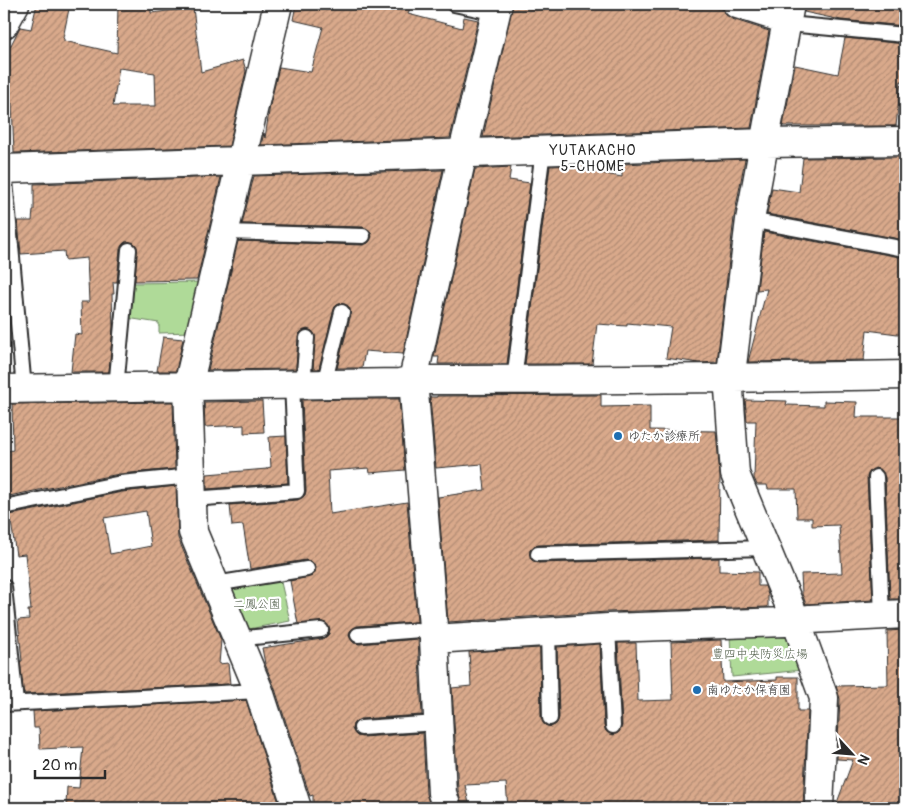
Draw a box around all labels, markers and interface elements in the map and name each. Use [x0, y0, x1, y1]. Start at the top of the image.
district label: YUTAKACHO 5-CHOME [549, 142, 636, 175]
place label: ゆたか診療所 [628, 429, 700, 444]
marker: ゆたか診療所 [612, 430, 624, 442]
park label: 二鳳公園 [233, 597, 281, 612]
park label: 豊四中央防災広場 [712, 647, 808, 662]
place label: 南ゆたか保育園 [707, 683, 791, 698]
marker: 南ゆたか保育園 [691, 684, 703, 696]
north arrow [826, 730, 876, 780]
scale bar [35, 747, 105, 779]
text: N [854, 751, 873, 767]
text: 20 m [42, 756, 77, 775]

